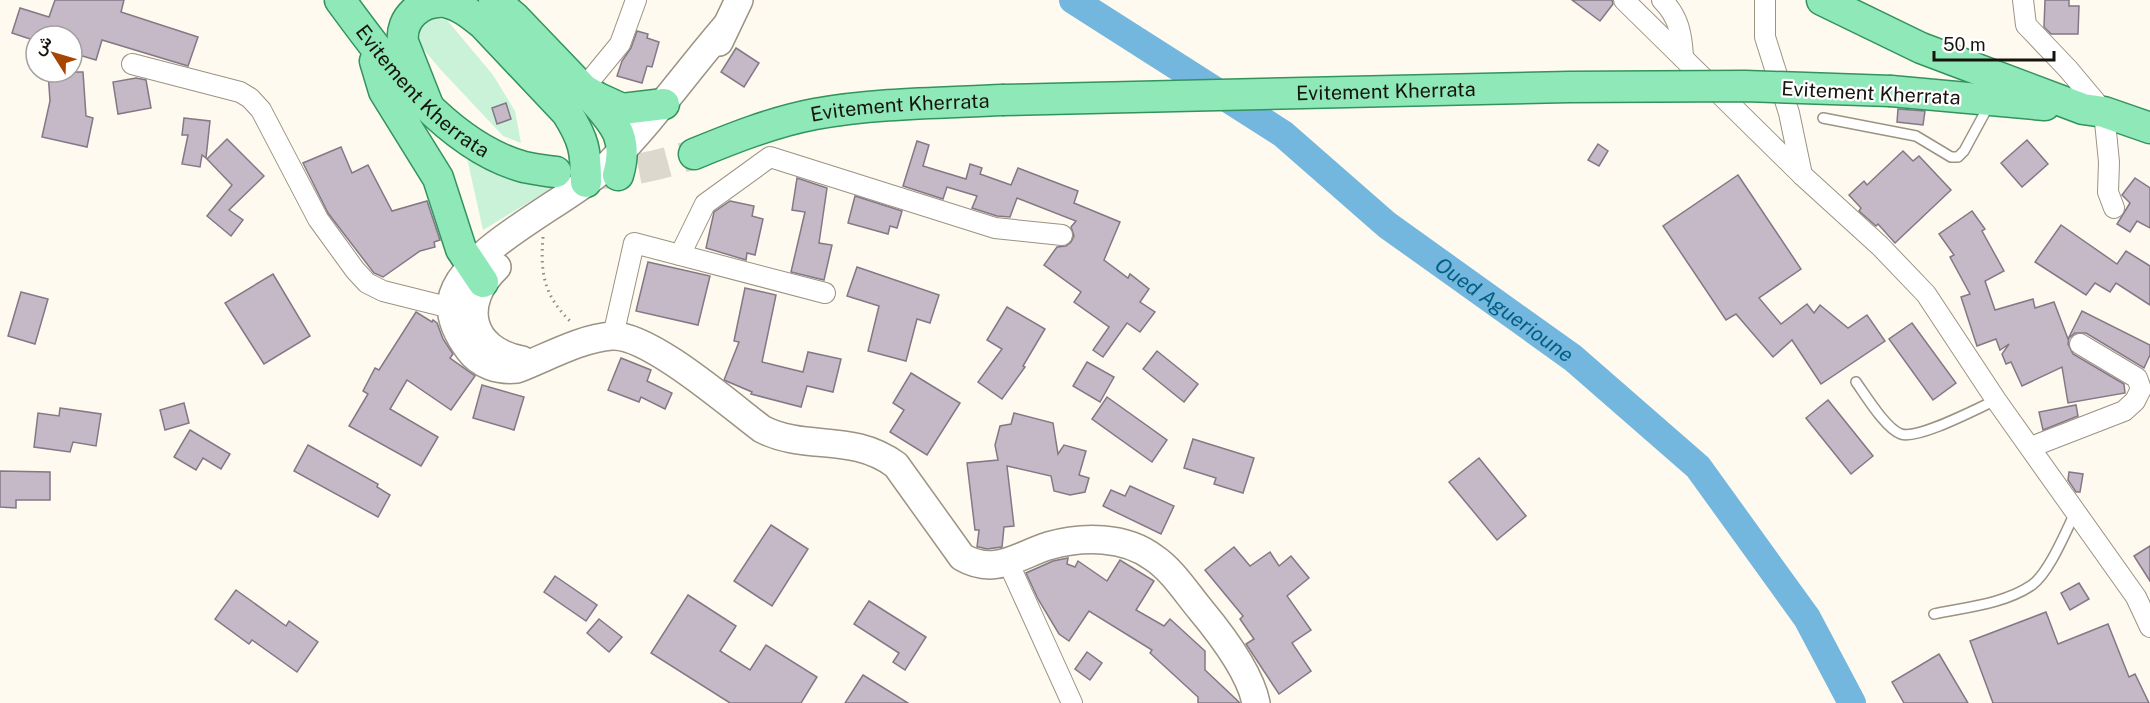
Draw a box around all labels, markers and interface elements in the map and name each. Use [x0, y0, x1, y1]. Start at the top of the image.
street label: Evitement Kherrata [351, 20, 494, 163]
north arrow [24, 24, 84, 84]
scale bar [1934, 24, 2054, 62]
text: ش [29, 32, 56, 59]
text: 50 m [1943, 34, 1986, 55]
street label: Evitement Kherrata [1781, 76, 1961, 110]
street label: Evitement Kherrata [1296, 77, 1476, 105]
street label: Evitement Kherrata [809, 89, 990, 127]
water label: Oued Aguerioune [1431, 251, 1579, 367]

